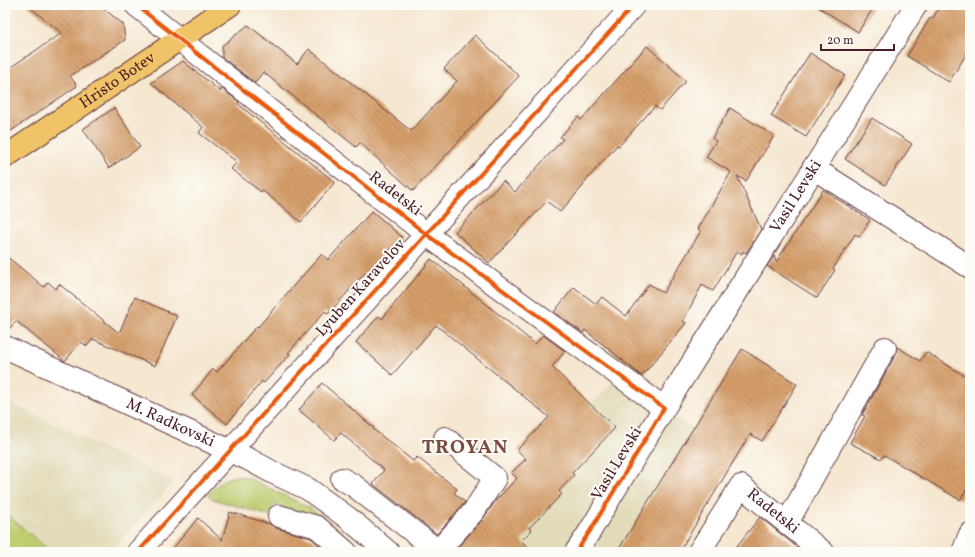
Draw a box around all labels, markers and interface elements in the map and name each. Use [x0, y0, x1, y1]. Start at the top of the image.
scale bar [821, 26, 894, 52]
text: 20 m [827, 33, 854, 49]
street label: Hristo Botev [75, 47, 161, 114]
street label: Vasil Levski [765, 156, 827, 238]
street label: Radetski [364, 166, 426, 222]
street label: Lyuben Karavelov [311, 234, 411, 342]
street label: M. Radkovski [122, 393, 218, 453]
street label: Vasil Levski [586, 423, 648, 505]
district label: TROYAN [421, 434, 509, 462]
street label: Radetski [742, 484, 804, 540]

